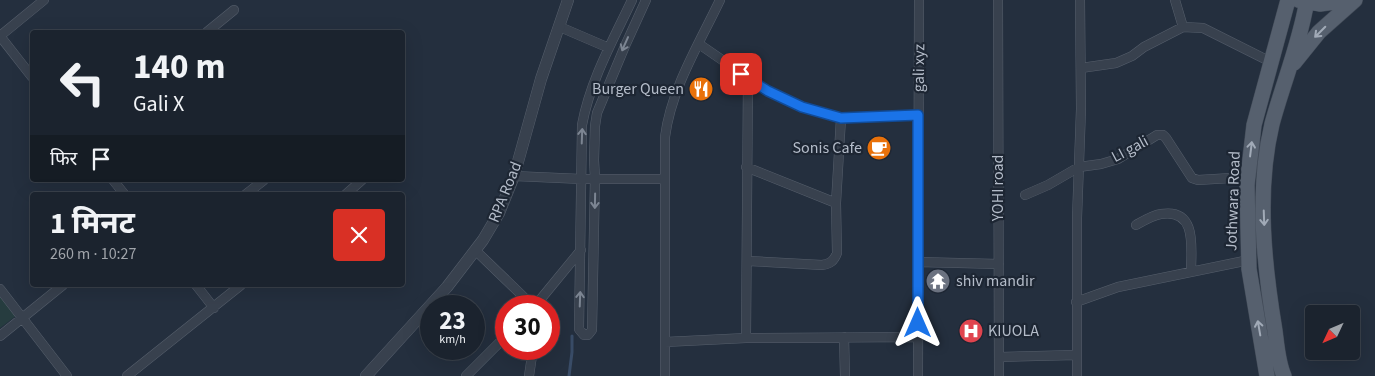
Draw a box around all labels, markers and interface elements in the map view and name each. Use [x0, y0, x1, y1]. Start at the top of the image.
one-way arrow [1315, 25, 1327, 37]
one-way arrow [620, 36, 630, 51]
text: 140 m [133, 42, 225, 92]
street label: gali xyz [908, 44, 930, 92]
icon: left [50, 50, 115, 115]
pin [720, 53, 762, 95]
icon: arrive [727, 60, 755, 88]
restaurant icon: Burger Queen [688, 76, 714, 102]
place label: Burger Queen [592, 78, 684, 100]
text: Gali X [133, 88, 184, 120]
one-way arrow [577, 128, 587, 144]
street label: LI gali [1108, 130, 1152, 168]
cafe icon: Sonis Cafe [866, 135, 892, 161]
place label: Sonis Cafe [793, 137, 862, 159]
one-way arrow [1246, 141, 1256, 157]
icon: arrive [87, 145, 115, 173]
text: फिर [50, 146, 77, 173]
street label: Jothwara Road [1220, 150, 1246, 252]
street label: YOHI road [987, 155, 1009, 222]
street label: RPA Road [483, 158, 527, 226]
one-way arrow [590, 192, 600, 208]
text: 1 मिनट [50, 202, 135, 245]
button: close [333, 209, 385, 261]
one-way arrow [1259, 210, 1269, 226]
text: 260 m · 10:27 [50, 243, 137, 265]
temple icon: shiv mandir [925, 268, 951, 294]
place label: shiv mandir [956, 270, 1035, 292]
one-way arrow [575, 291, 585, 307]
speed limit sign: 30 [495, 295, 560, 360]
position arrow [891, 296, 943, 348]
text: 23 [439, 303, 466, 339]
north arrow [1305, 305, 1360, 360]
map controls [1305, 305, 1360, 360]
hospital icon: KIUOLA [958, 318, 984, 344]
place label: KIUOLA [988, 320, 1039, 342]
one-way arrow [1254, 320, 1264, 336]
text: km/h [439, 331, 466, 348]

